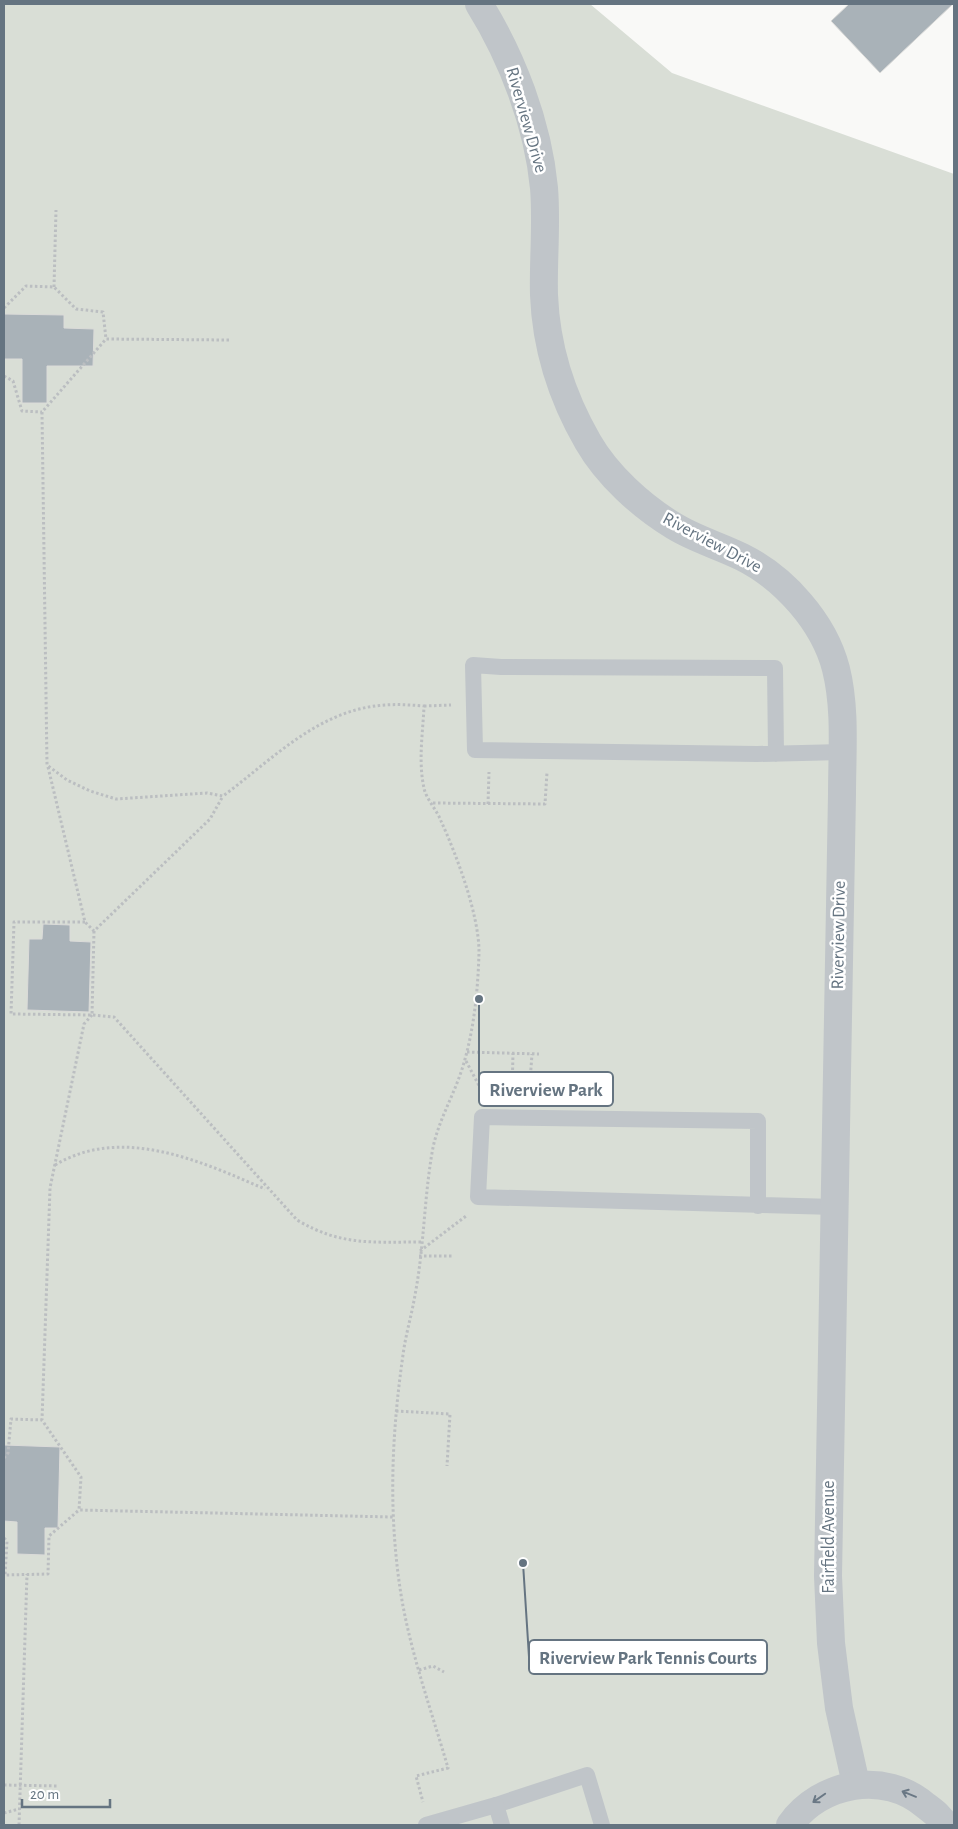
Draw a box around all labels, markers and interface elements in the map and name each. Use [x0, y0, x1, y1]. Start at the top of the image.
street label: Riverview Drive [502, 65, 550, 175]
street label: Riverview Drive [660, 510, 764, 576]
street label: Riverview Drive [829, 880, 849, 990]
callout: Riverview Park [479, 1072, 613, 1106]
text: Riverview Park [489, 1081, 603, 1100]
street label: Fairfield Avenue [820, 1480, 838, 1594]
callout: Riverview Park Tennis Courts [529, 1640, 767, 1674]
text: Riverview Park Tennis Courts [539, 1649, 757, 1668]
scale bar [22, 1776, 110, 1808]
text: 20 m [30, 1787, 59, 1802]
one-way arrow [902, 1789, 917, 1799]
one-way arrow [812, 1793, 826, 1803]

